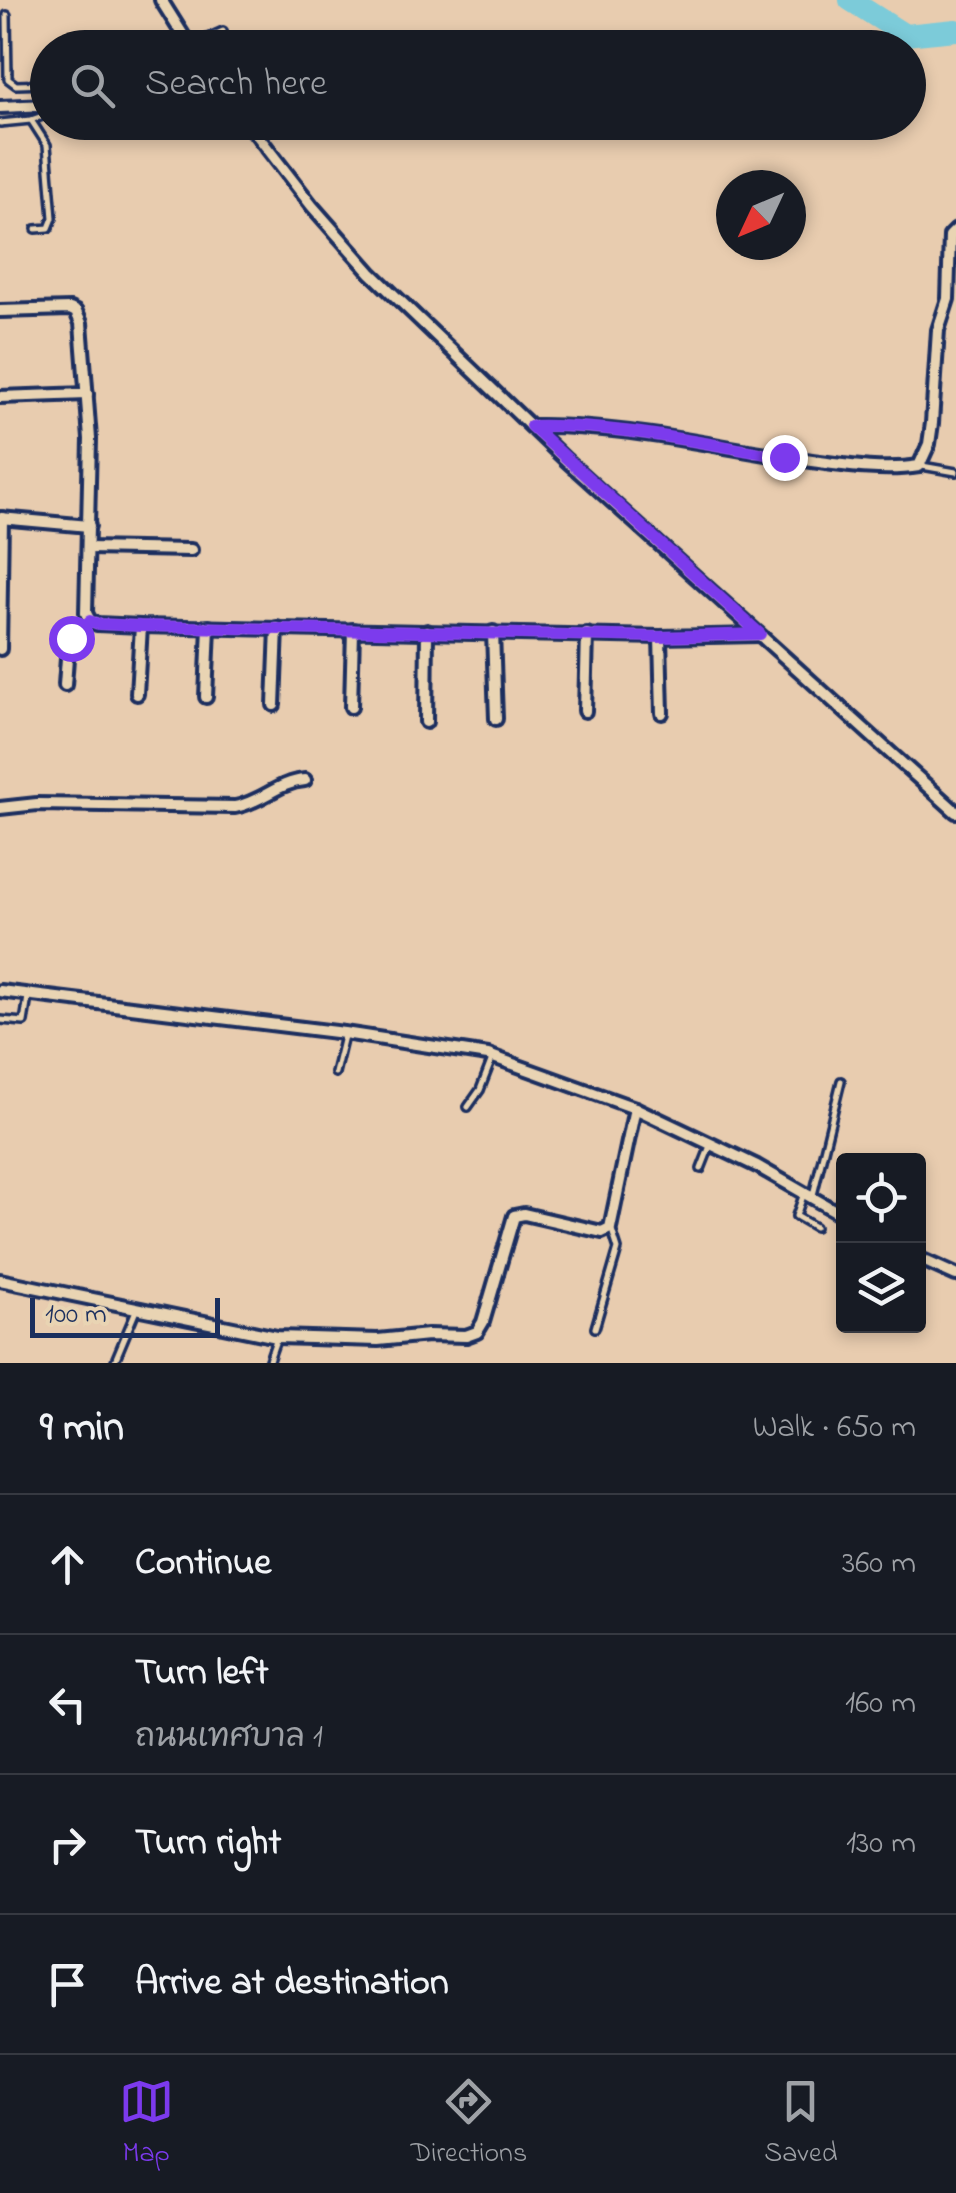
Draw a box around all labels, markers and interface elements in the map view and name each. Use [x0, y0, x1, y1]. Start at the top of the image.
search box [30, 30, 926, 140]
text: Search here [145, 57, 327, 113]
icon: search [65, 58, 120, 113]
north arrow [716, 170, 806, 260]
route end [762, 435, 808, 481]
route start [49, 616, 95, 662]
map controls [836, 1153, 926, 1333]
button: locate [836, 1153, 926, 1243]
button: layers [836, 1243, 926, 1333]
scale bar [30, 1293, 220, 1338]
text: 100 m [45, 1295, 107, 1336]
text: 9 min [40, 1398, 124, 1459]
text: Walk · 650 m [753, 1405, 916, 1452]
text: Continue [135, 1536, 271, 1592]
icon: ahead [40, 1537, 95, 1592]
text: 360 m [842, 1541, 916, 1588]
text: Turn left [135, 1646, 268, 1702]
icon: left [40, 1677, 95, 1732]
text: 160 m [845, 1681, 916, 1728]
text: ถนนเทศบาล 1 [135, 1715, 323, 1762]
text: Turn right [135, 1816, 281, 1872]
icon: right [40, 1817, 95, 1872]
text: 130 m [846, 1821, 916, 1868]
text: Arrive at destination [135, 1956, 449, 2012]
icon: arrive [40, 1957, 95, 2012]
tab: Map [119, 2074, 174, 2175]
tab: Directions [411, 2074, 527, 2175]
tab: Saved [764, 2074, 837, 2175]

